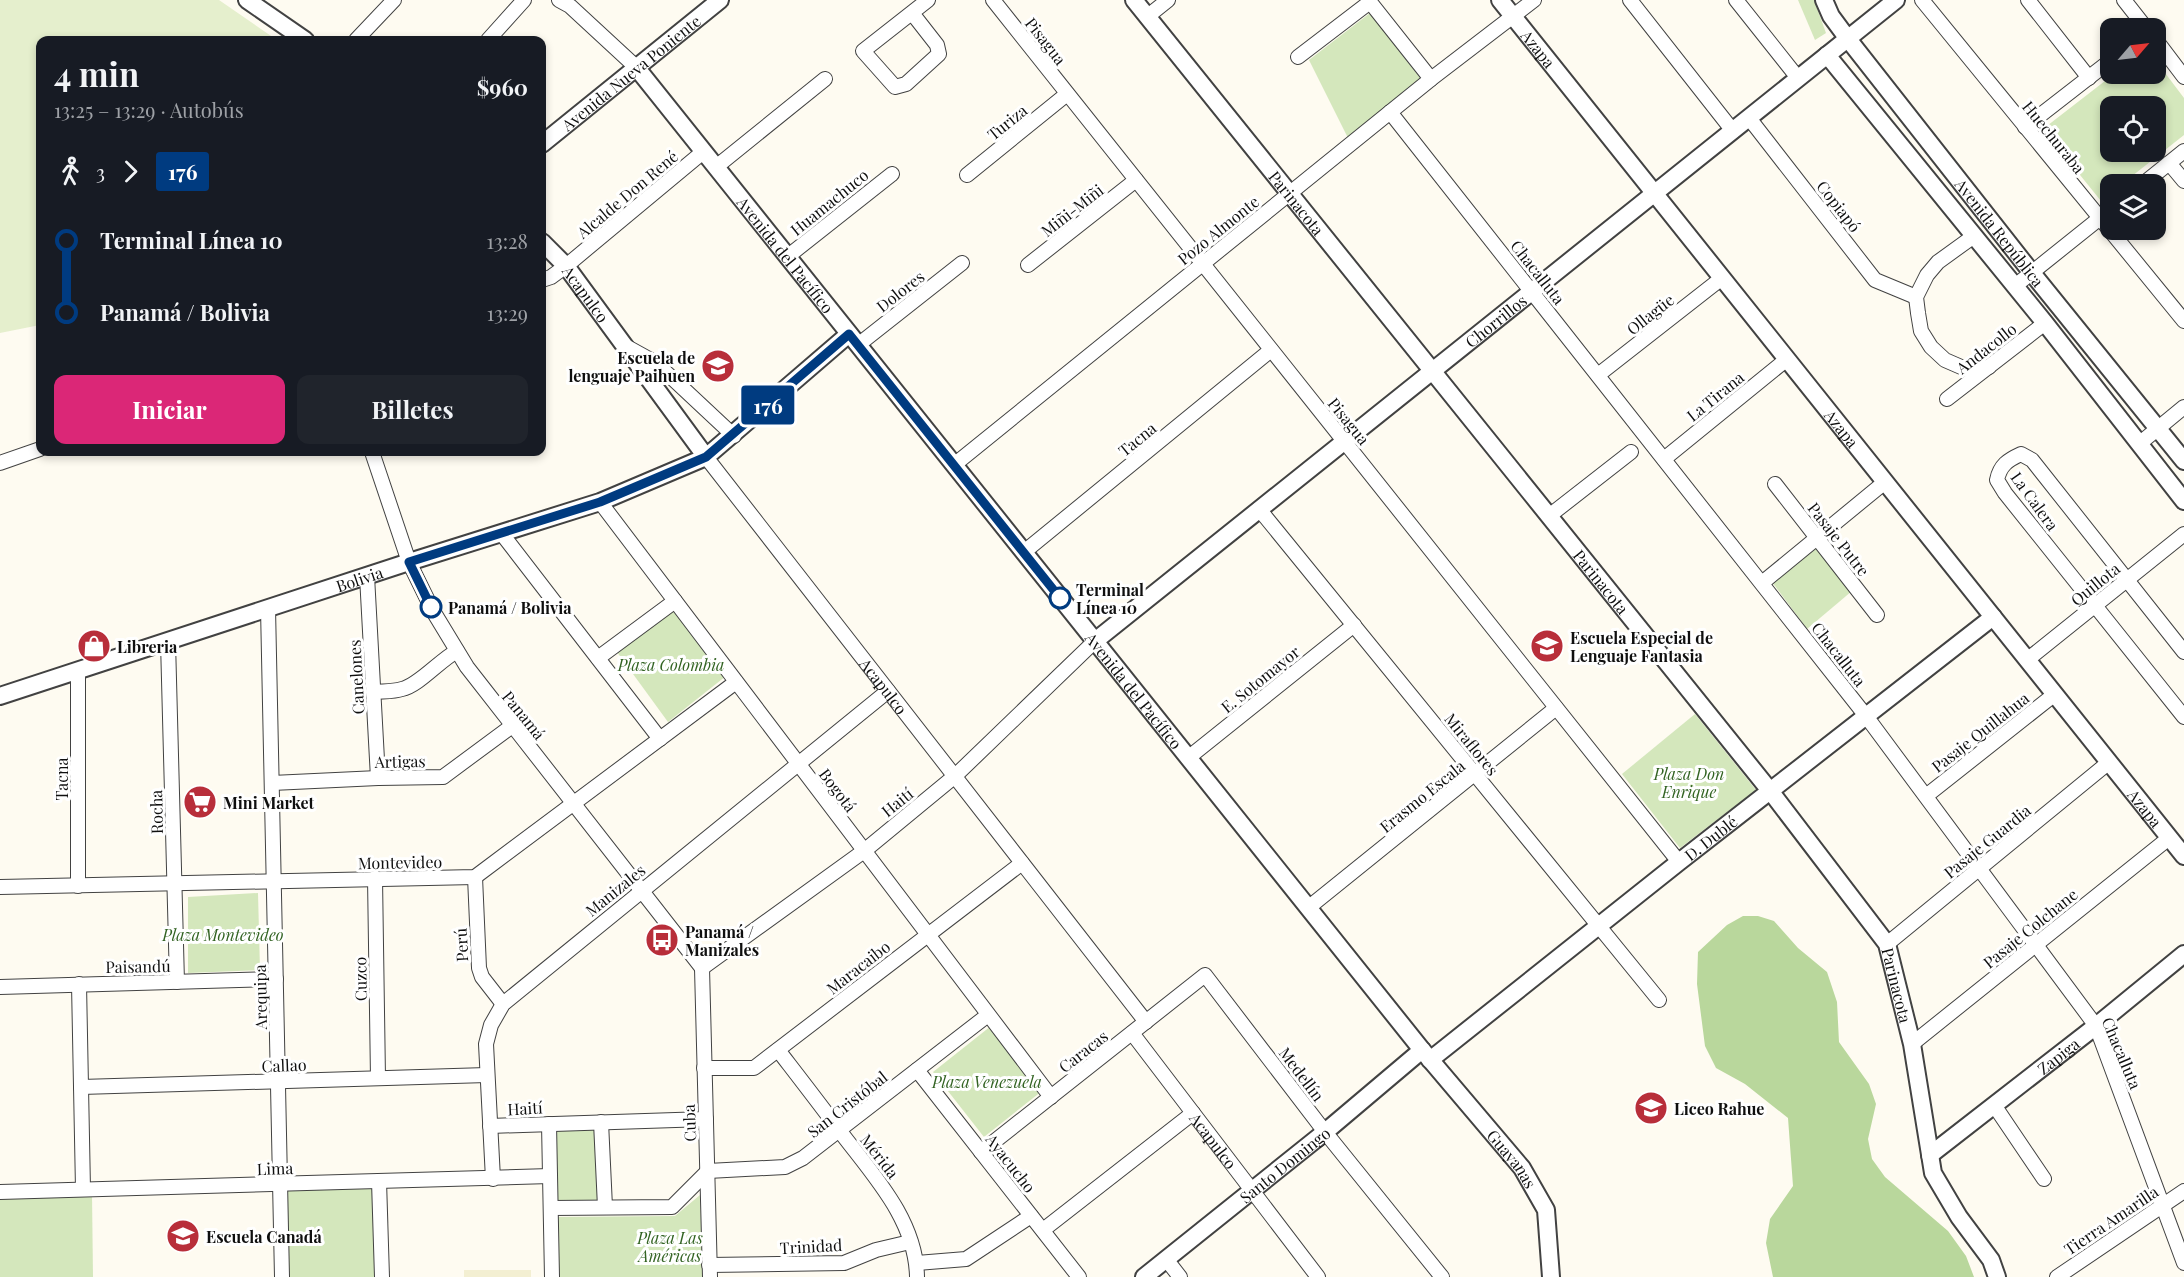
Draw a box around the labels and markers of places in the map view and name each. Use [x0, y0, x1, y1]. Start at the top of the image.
place label: Escuela de lenguaje Paihuen [569, 347, 695, 386]
school or university icon: Escuela de lenguaje Paihuen [700, 348, 736, 384]
place label: Terminal Línea 10 [1076, 579, 1144, 618]
marker: Terminal Línea 10 [1049, 587, 1071, 609]
marker: Panamá / Bolivia [420, 596, 442, 618]
place label: Panamá / Bolivia [448, 597, 572, 618]
place label: Escuela Especial de Lenguaje Fantasia [1570, 627, 1713, 666]
shop icon: Libreria [76, 628, 112, 664]
school or university icon: Escuela Especial de Lenguaje Fantasia [1529, 628, 1565, 664]
place label: Libreria [117, 636, 178, 657]
supermarket icon: Mini Market [182, 784, 218, 820]
place label: Mini Market [223, 792, 315, 813]
place label: Panamá / Manizales [685, 921, 759, 960]
bus stop icon: Panamá / Manizales [644, 922, 680, 958]
school or university icon: Liceo Rahue [1633, 1090, 1669, 1126]
place label: Liceo Rahue [1674, 1098, 1764, 1119]
school or university icon: Escuela Canadá [165, 1218, 201, 1254]
place label: Escuela Canadá [206, 1226, 322, 1247]

